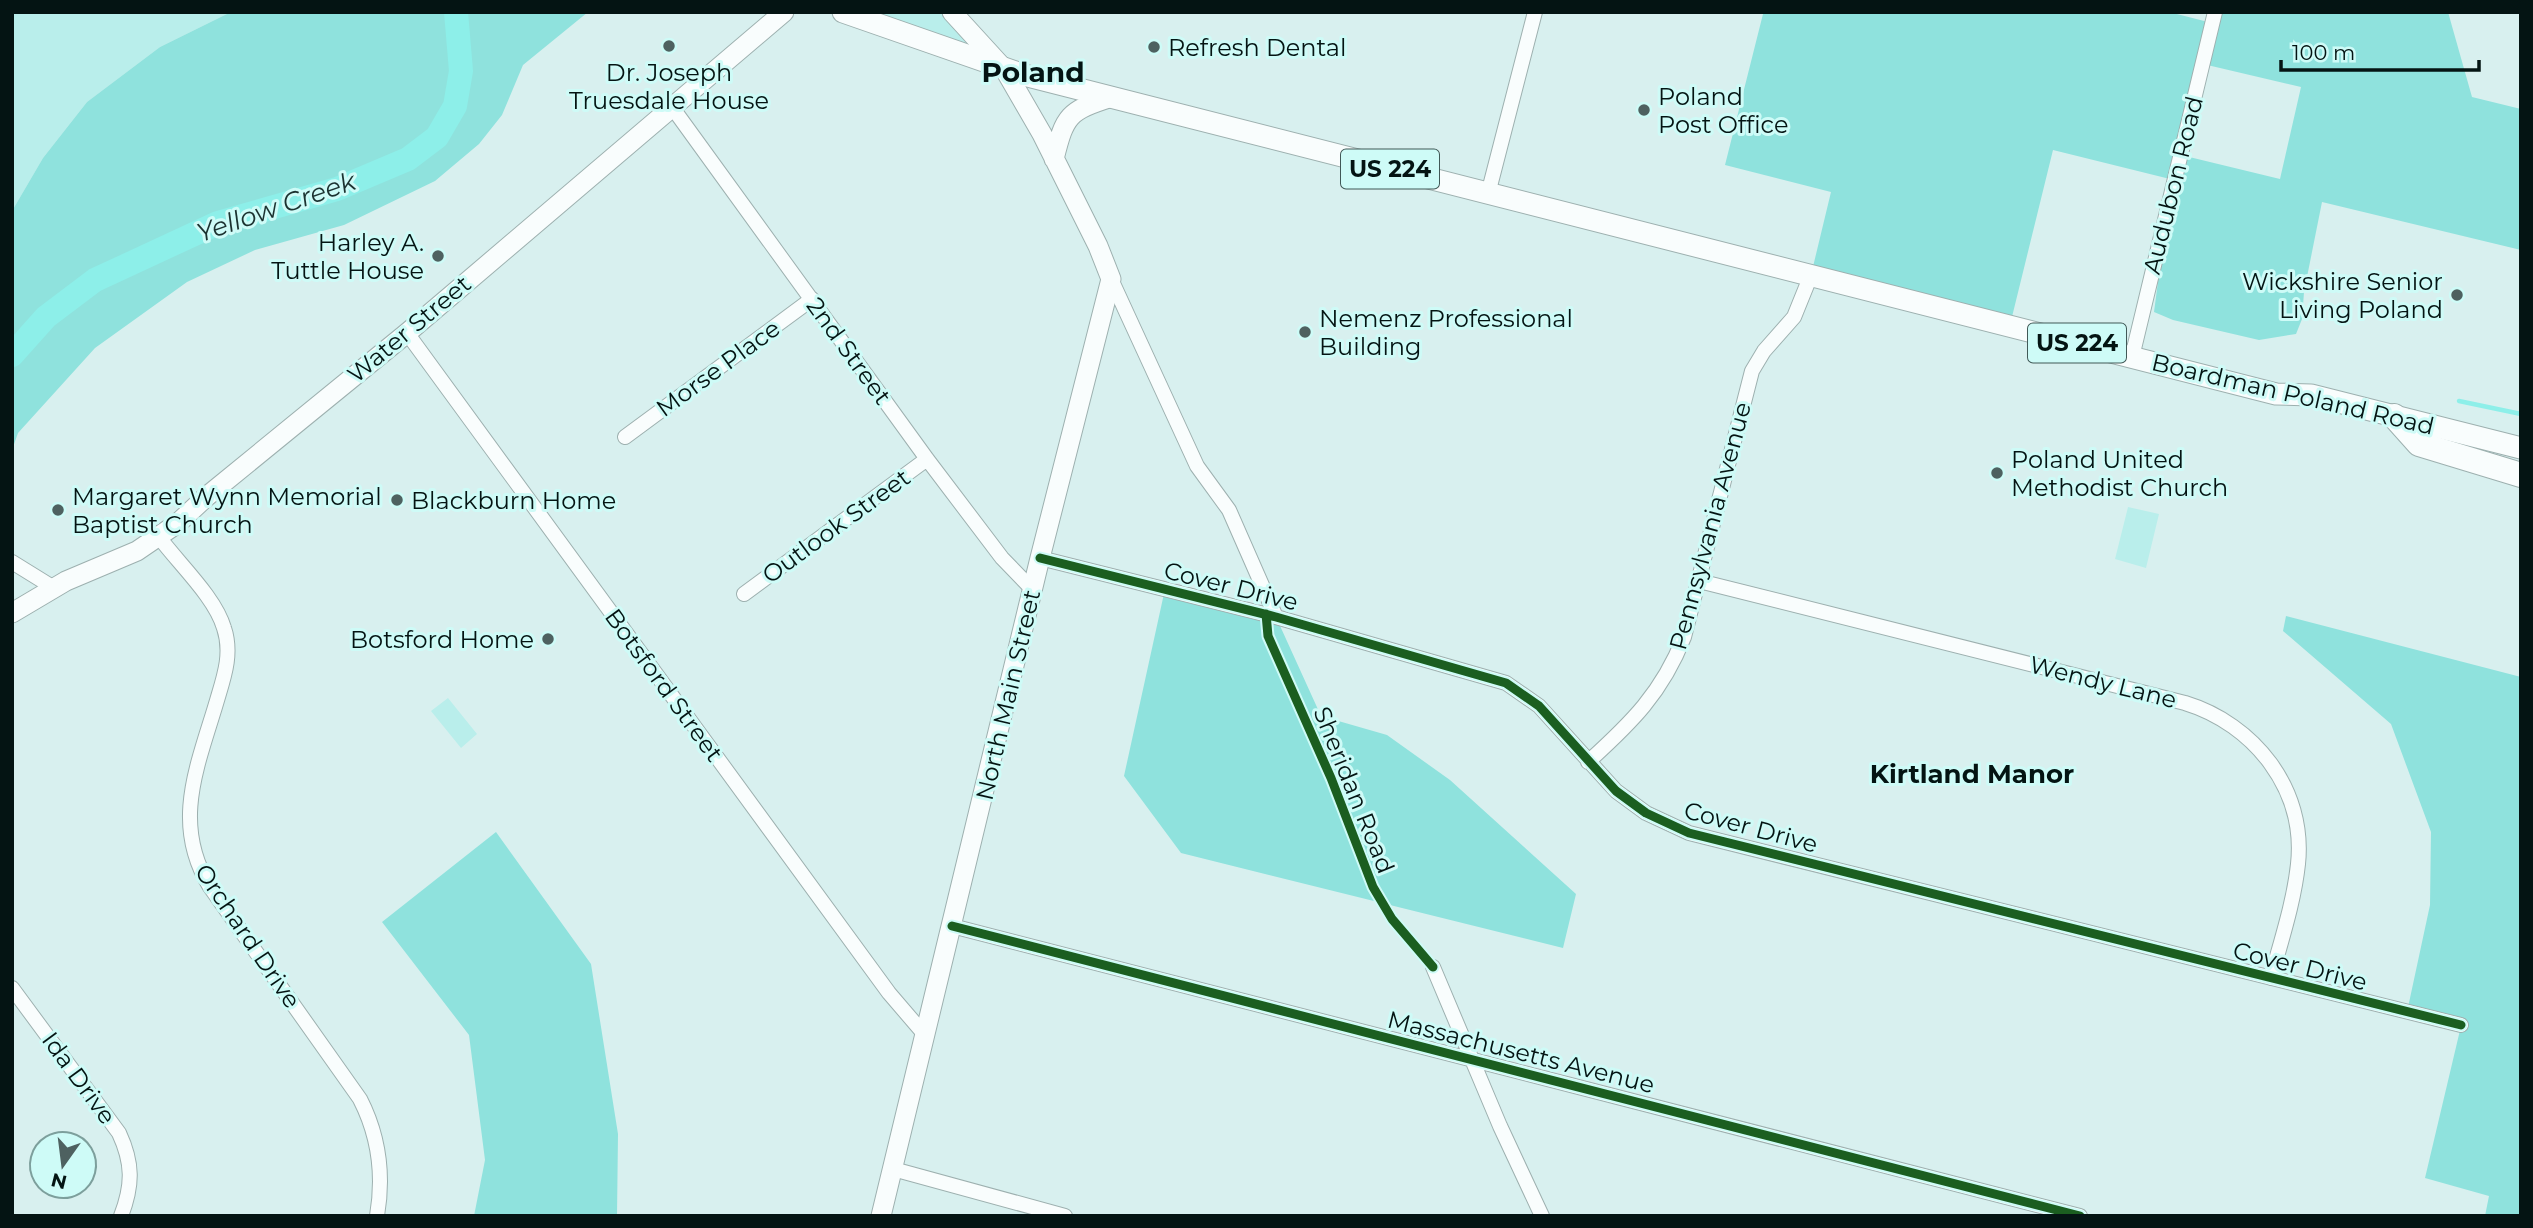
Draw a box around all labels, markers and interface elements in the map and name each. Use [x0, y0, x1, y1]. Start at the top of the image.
scale bar [2281, 28, 2479, 72]
place label: Refresh Dental [1168, 33, 1346, 62]
marker: Dr. Joseph Truesdale House [661, 38, 677, 54]
marker: Refresh Dental [1146, 39, 1162, 55]
text: 100 m [2292, 40, 2355, 65]
district label: Poland [981, 55, 1085, 89]
place label: Dr. Joseph Truesdale House [569, 58, 769, 115]
place label: Poland Post Office [1658, 82, 1788, 139]
street label: Audubon Road [2137, 93, 2209, 277]
marker: Poland Post Office [1636, 102, 1652, 118]
road number: US 224 [1341, 150, 1439, 188]
water label: Yellow Creek [192, 164, 361, 249]
place label: Harley A. Tuttle House [271, 228, 424, 285]
marker: Harley A. Tuttle House [430, 248, 446, 264]
place label: Wickshire Senior Living Poland [2242, 267, 2443, 324]
street label: Water Street [342, 269, 477, 389]
marker: Wickshire Senior Living Poland [2449, 287, 2465, 303]
street label: 2nd Street [801, 292, 898, 410]
place label: Nemenz Professional Building [1319, 304, 1573, 361]
street label: Morse Place [651, 313, 785, 423]
marker: Nemenz Professional Building [1297, 324, 1313, 340]
road number: US 224 [2028, 324, 2126, 362]
street label: Boardman Poland Road [2149, 347, 2437, 441]
street label: Pennsylvania Avenue [1663, 399, 1757, 653]
place label: Poland United Methodist Church [2011, 445, 2228, 502]
street label: Outlook Street [756, 462, 916, 589]
marker: Poland United Methodist Church [1989, 465, 2005, 481]
place label: Margaret Wynn Memorial Baptist Church [72, 482, 382, 539]
place label: Blackburn Home [411, 486, 616, 515]
marker: Blackburn Home [389, 492, 405, 508]
marker: Margaret Wynn Memorial Baptist Church [50, 502, 66, 518]
street label: Cover Drive [1161, 555, 1301, 617]
street label: North Main Street [970, 587, 1046, 803]
street label: Botsford Street [599, 603, 729, 767]
place label: Botsford Home [350, 625, 534, 654]
marker: Botsford Home [540, 631, 556, 647]
street label: Wendy Lane [2026, 650, 2180, 714]
street label: Sheridan Road [1307, 702, 1401, 878]
district label: Kirtland Manor [1870, 758, 2074, 790]
street label: Cover Drive [1681, 795, 1821, 859]
street label: Orchard Drive [189, 858, 307, 1014]
street label: Cover Drive [2230, 935, 2370, 997]
street label: Massachusetts Avenue [1384, 1005, 1658, 1099]
street label: Ida Drive [36, 1026, 122, 1130]
north arrow [28, 1130, 98, 1200]
text: N [49, 1168, 69, 1194]

